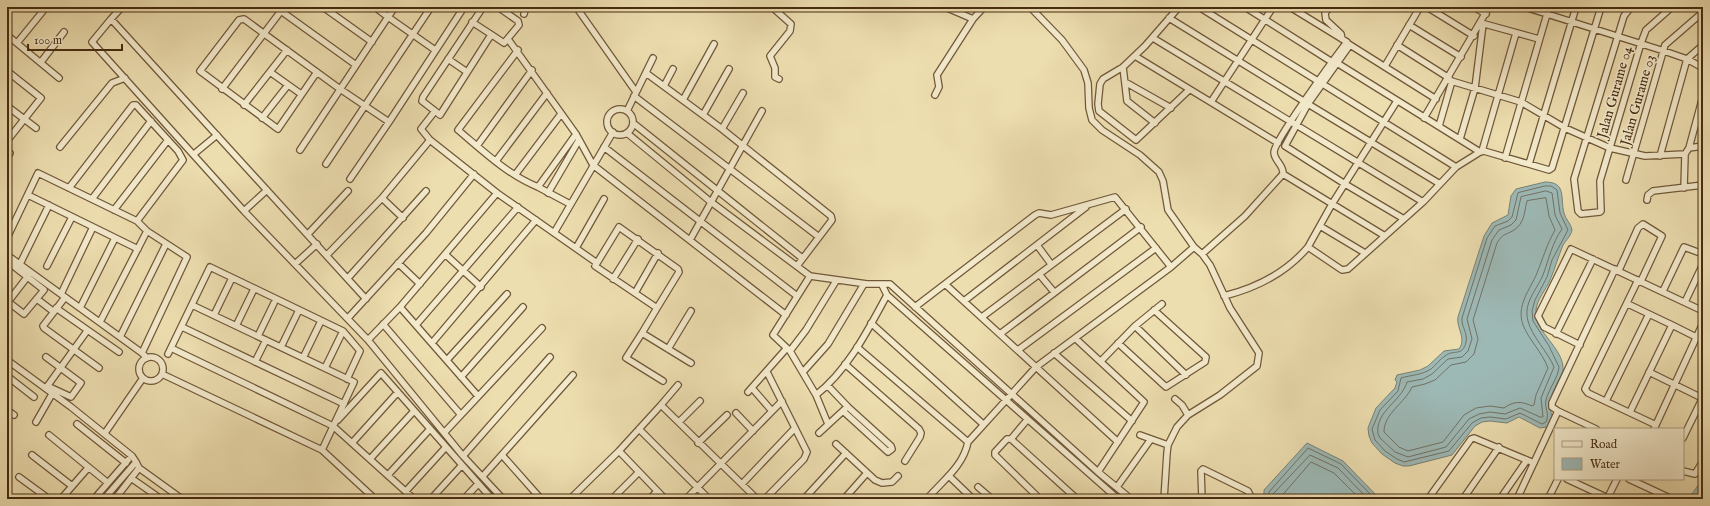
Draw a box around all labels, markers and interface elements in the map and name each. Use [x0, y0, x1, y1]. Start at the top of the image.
scale bar [28, 26, 122, 52]
text: 100 m [34, 33, 62, 48]
street label: Jalan Gurame 04 [1593, 44, 1637, 143]
street label: Jalan Gurame 03 [1616, 53, 1660, 150]
legend [1554, 428, 1684, 480]
text: Road [1590, 437, 1618, 452]
text: Water [1590, 457, 1621, 472]

